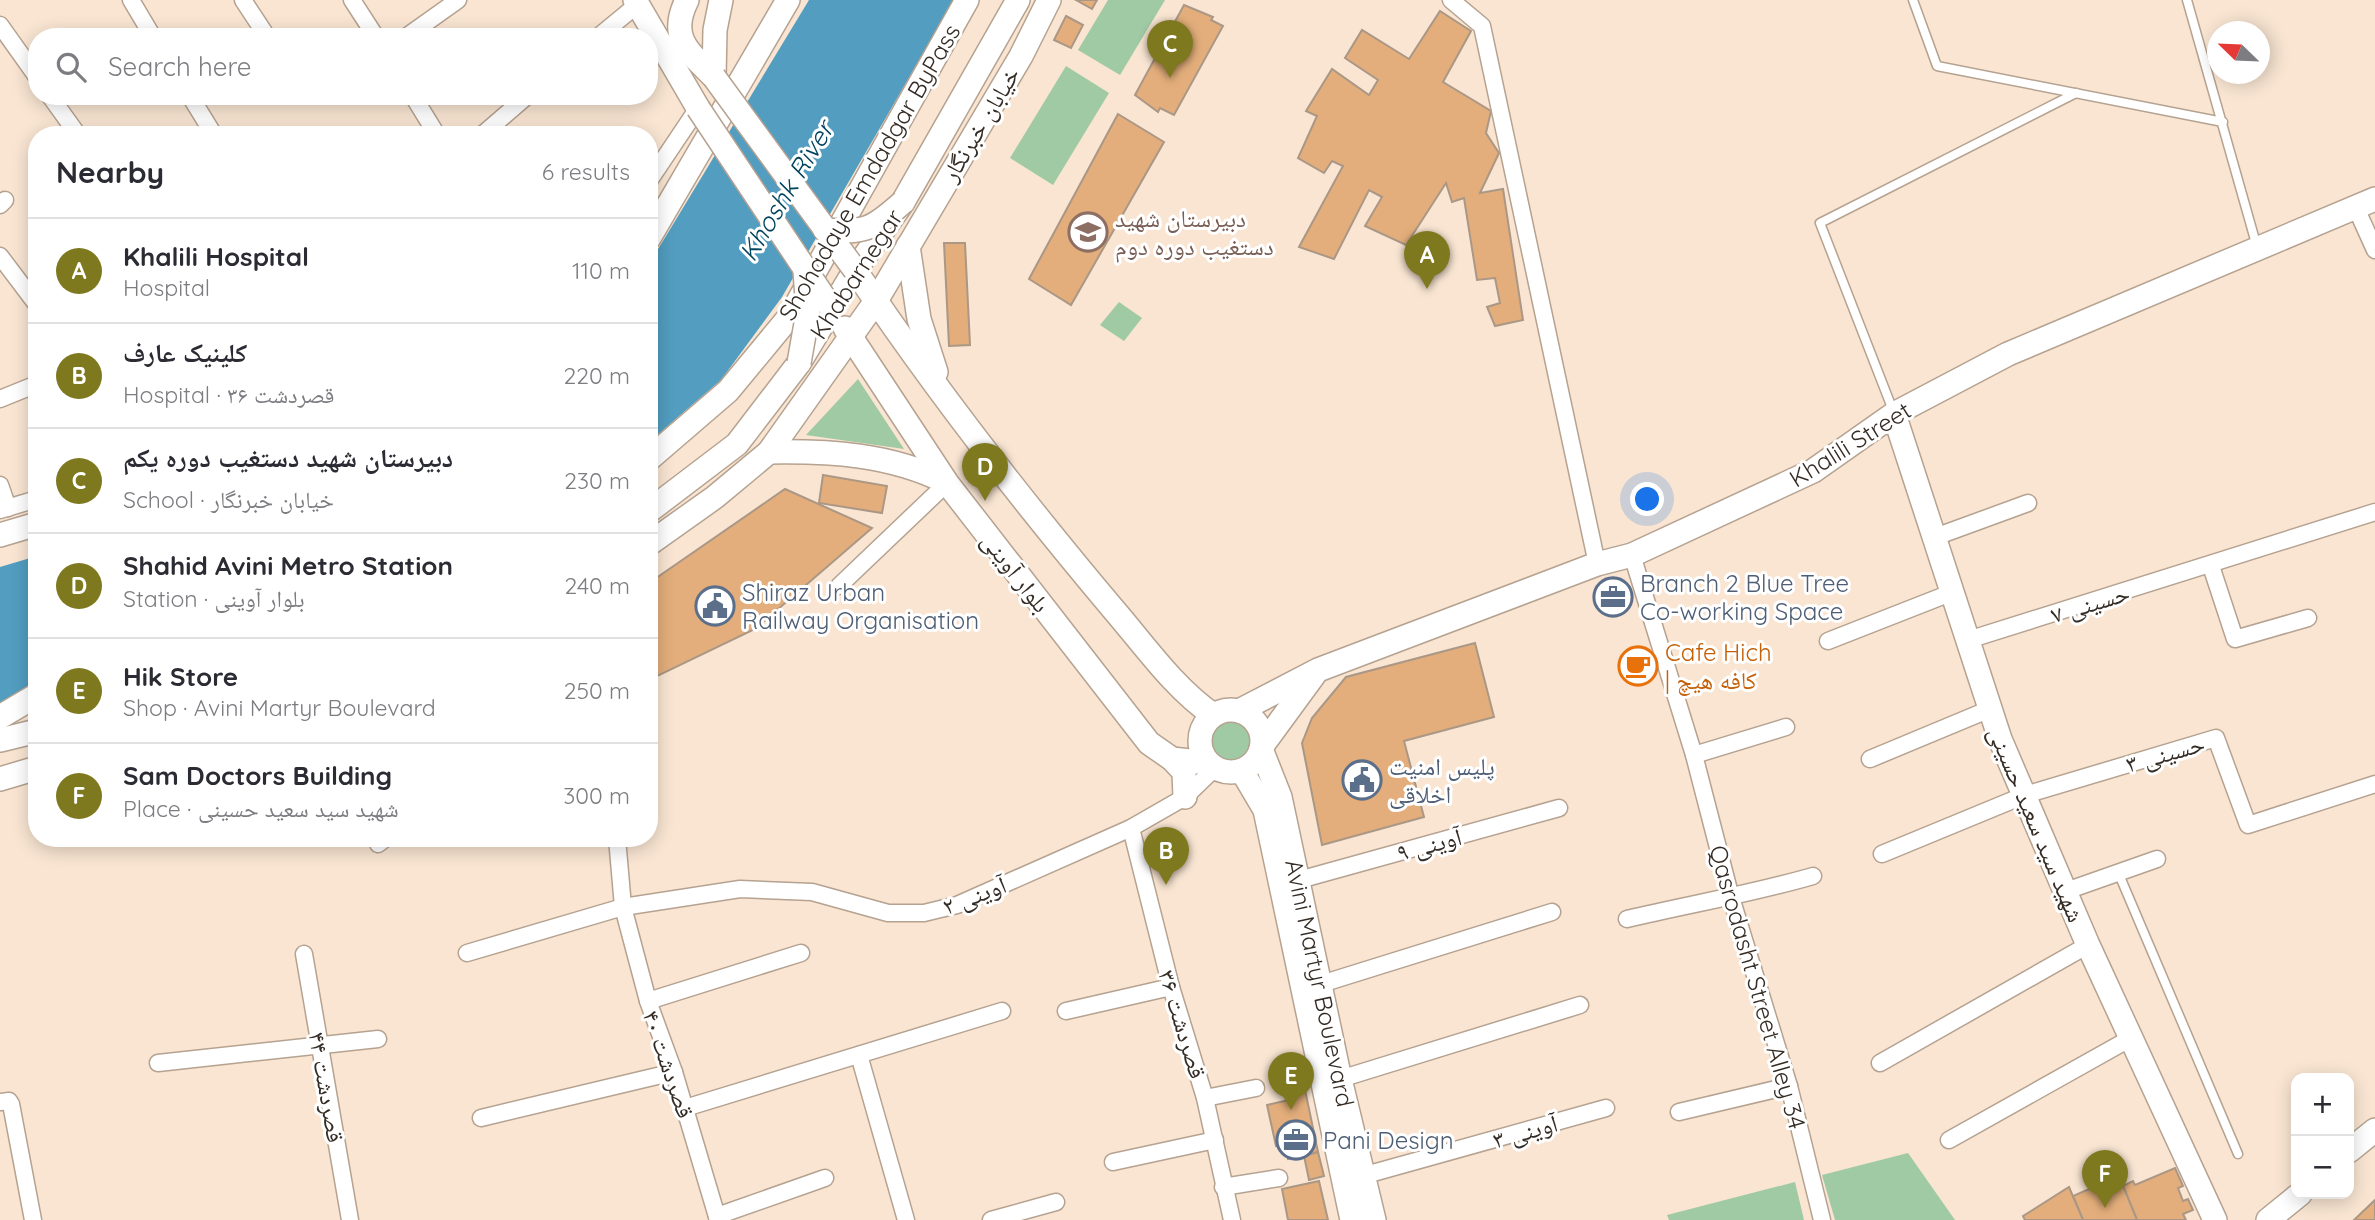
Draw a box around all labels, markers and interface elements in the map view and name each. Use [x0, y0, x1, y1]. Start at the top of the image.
street label: Shohadaye Emdadgar ByPass [772, 18, 966, 326]
pin: C [1147, 20, 1193, 78]
north arrow [2207, 21, 2270, 84]
search box [28, 28, 658, 105]
icon: search [52, 48, 90, 86]
text: Search here [108, 50, 252, 83]
street label: خیابان خبرنگار [934, 61, 1026, 188]
water label: Khoshk River [731, 113, 842, 267]
text: Nearby [56, 153, 164, 191]
text: 6 results [542, 157, 630, 186]
street label: Khabarnegar [803, 203, 909, 345]
place label: دبیرستان شهید دستغیب دوره دوم [1115, 203, 1274, 263]
school or university icon: دبیرستان شهید دستغیب دوره دوم [1067, 211, 1109, 253]
pin: A [1404, 231, 1450, 289]
text: Khalili Hospital [123, 240, 309, 273]
text: A [72, 256, 86, 285]
text: 110 m [572, 256, 630, 285]
text: Hospital [123, 273, 210, 302]
text: کلینیک عارف [123, 336, 247, 369]
text: B [71, 361, 87, 390]
text: 220 m [564, 361, 630, 390]
text: Hospital · ۳۶ قصردشت [123, 380, 334, 409]
street label: Khalili Street [1784, 395, 1916, 493]
text: دبیرستان شهید دستغیب دوره یکم [123, 441, 453, 474]
pin: D [962, 443, 1008, 501]
text: C [72, 466, 86, 495]
text: 230 m [564, 466, 630, 495]
your location [1630, 482, 1664, 516]
text: School · خیابان خبرنگار [123, 485, 334, 514]
street label: بلوار آوینی [975, 526, 1057, 618]
text: Shahid Avini Metro Station [123, 549, 453, 582]
place label: Branch 2 Blue Tree Co-working Space [1640, 568, 1849, 626]
text: D [71, 571, 87, 600]
text: 240 m [565, 571, 630, 600]
office icon: Branch 2 Blue Tree Co-working Space [1592, 576, 1634, 618]
place label: Shiraz Urban Railway Organisation [742, 577, 979, 635]
street label: ۷ حسینی [2047, 577, 2133, 629]
text: Station · بلوار آوینی [123, 584, 305, 613]
public building icon: Shiraz Urban Railway Organisation [694, 585, 736, 627]
place label: Cafe Hich | کافه هیچ [1665, 637, 1772, 696]
cafe icon: Cafe Hich | کافه هیچ [1617, 645, 1659, 687]
text: Hik Store [123, 660, 238, 693]
text: E [72, 676, 86, 705]
text: 250 m [564, 676, 630, 705]
text: Shop · Avini Martyr Boulevard [123, 693, 436, 722]
street label: شهید سید سعید حسینی [1982, 722, 2092, 926]
street label: ۳ حسینی [2122, 727, 2208, 779]
place label: پلیس امنیت اخلاقی [1389, 751, 1495, 809]
text: Sam Doctors Building [123, 759, 392, 792]
public building icon: پلیس امنیت اخلاقی [1341, 759, 1383, 801]
text: F [73, 781, 85, 810]
text: 300 m [563, 781, 630, 810]
text: Place · شهید سید سعید حسینی [123, 794, 399, 823]
street label: ۹ آوینی [1393, 821, 1466, 867]
pin: B [1143, 827, 1189, 885]
street label: Qasrodasht Street Alley 34 [1703, 842, 1813, 1132]
street label: Avini Martyr Boulevard [1279, 856, 1361, 1110]
street label: ۲ آوینی [938, 869, 1011, 921]
street label: ۳۶ قصردشت [1152, 966, 1214, 1082]
street label: ۴۰ قصردشت [637, 1006, 701, 1122]
street label: ۴۴ قصردشت [303, 1029, 351, 1145]
pin: E [1268, 1052, 1314, 1110]
map controls [2291, 1073, 2354, 1199]
button: + [2291, 1073, 2354, 1136]
street label: ۳ آوینی [1489, 1107, 1562, 1155]
office icon: Pani Design [1275, 1119, 1317, 1161]
place label: Pani Design [1323, 1125, 1454, 1155]
button: − [2291, 1136, 2354, 1199]
pin: F [2082, 1150, 2128, 1208]

